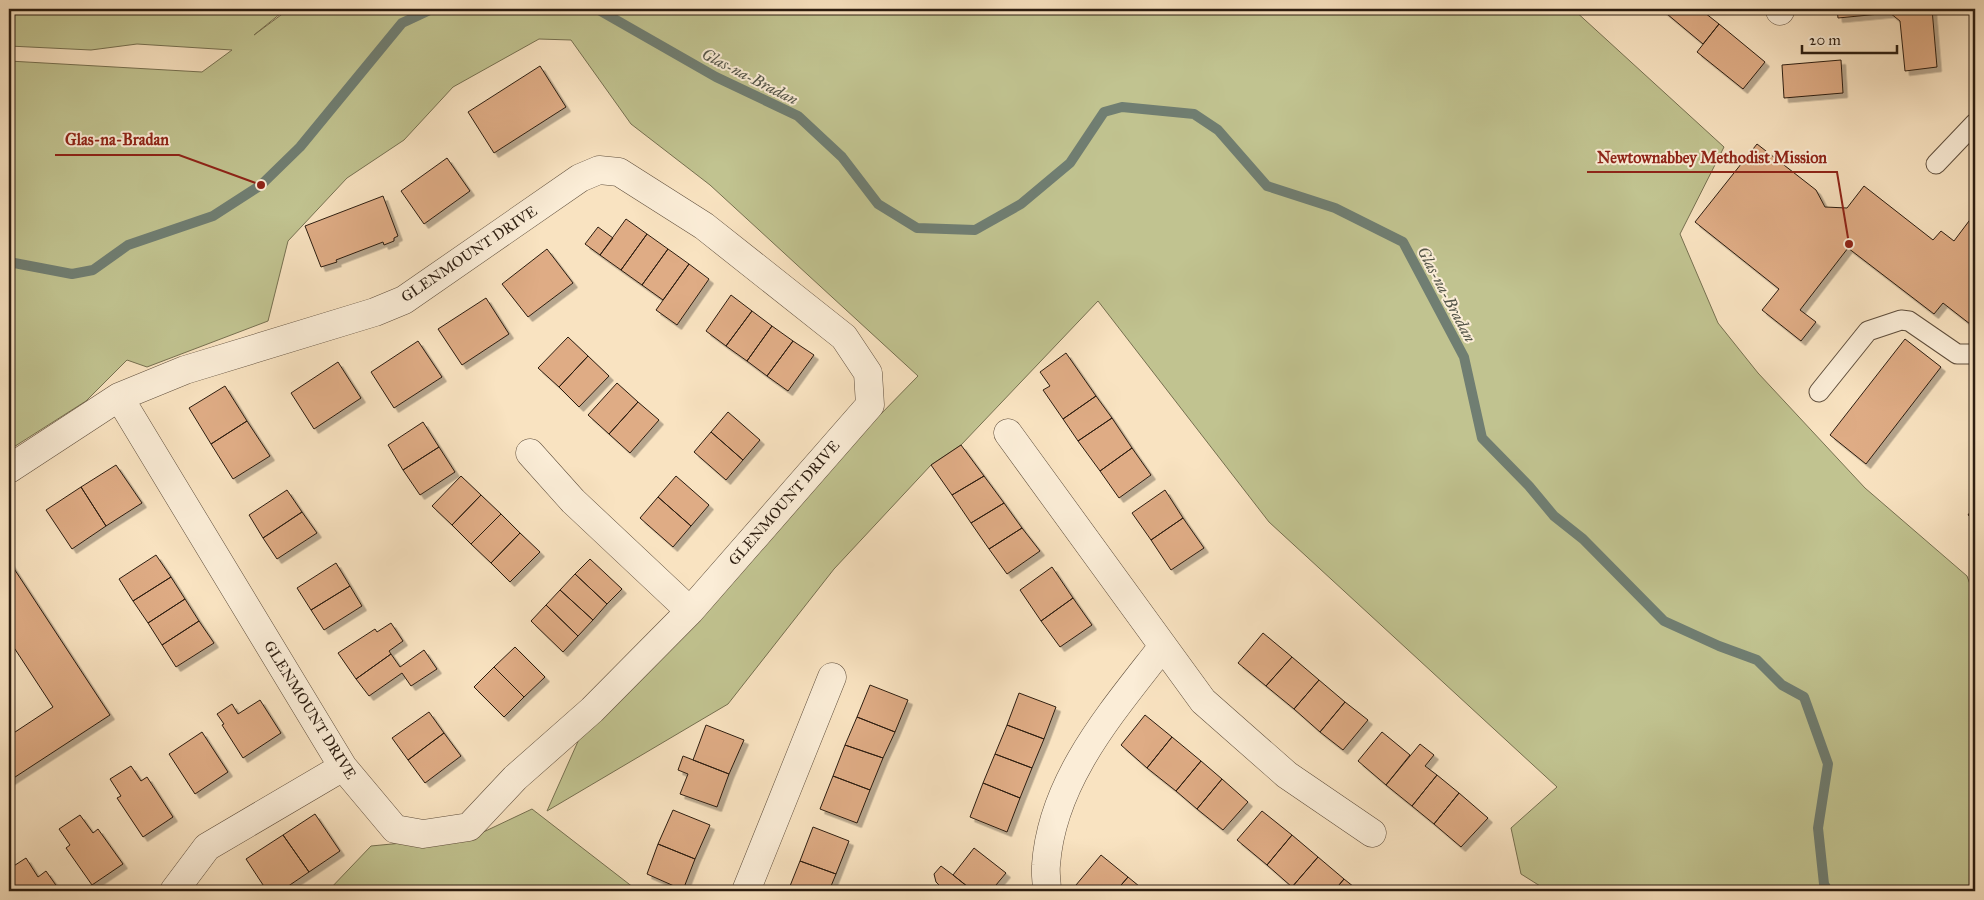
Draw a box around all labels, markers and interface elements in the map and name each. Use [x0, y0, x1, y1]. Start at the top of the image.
scale bar [1802, 22, 1896, 54]
text: 20 m [1809, 31, 1841, 49]
water label: Glas-na-Bradan [699, 44, 802, 109]
callout: Glas-na-Bradan [55, 124, 179, 155]
text: Glas-na-Bradan [65, 130, 169, 149]
callout: Newtownabbey Methodist Mission [1587, 141, 1837, 172]
text: Newtownabbey Methodist Mission [1597, 148, 1827, 168]
street label: GLENMOUNT DRIVE [398, 202, 541, 306]
water label: Glas-na-Bradan [1413, 243, 1480, 346]
street label: GLENMOUNT DRIVE [725, 437, 843, 569]
street label: GLENMOUNT DRIVE [260, 637, 360, 783]

